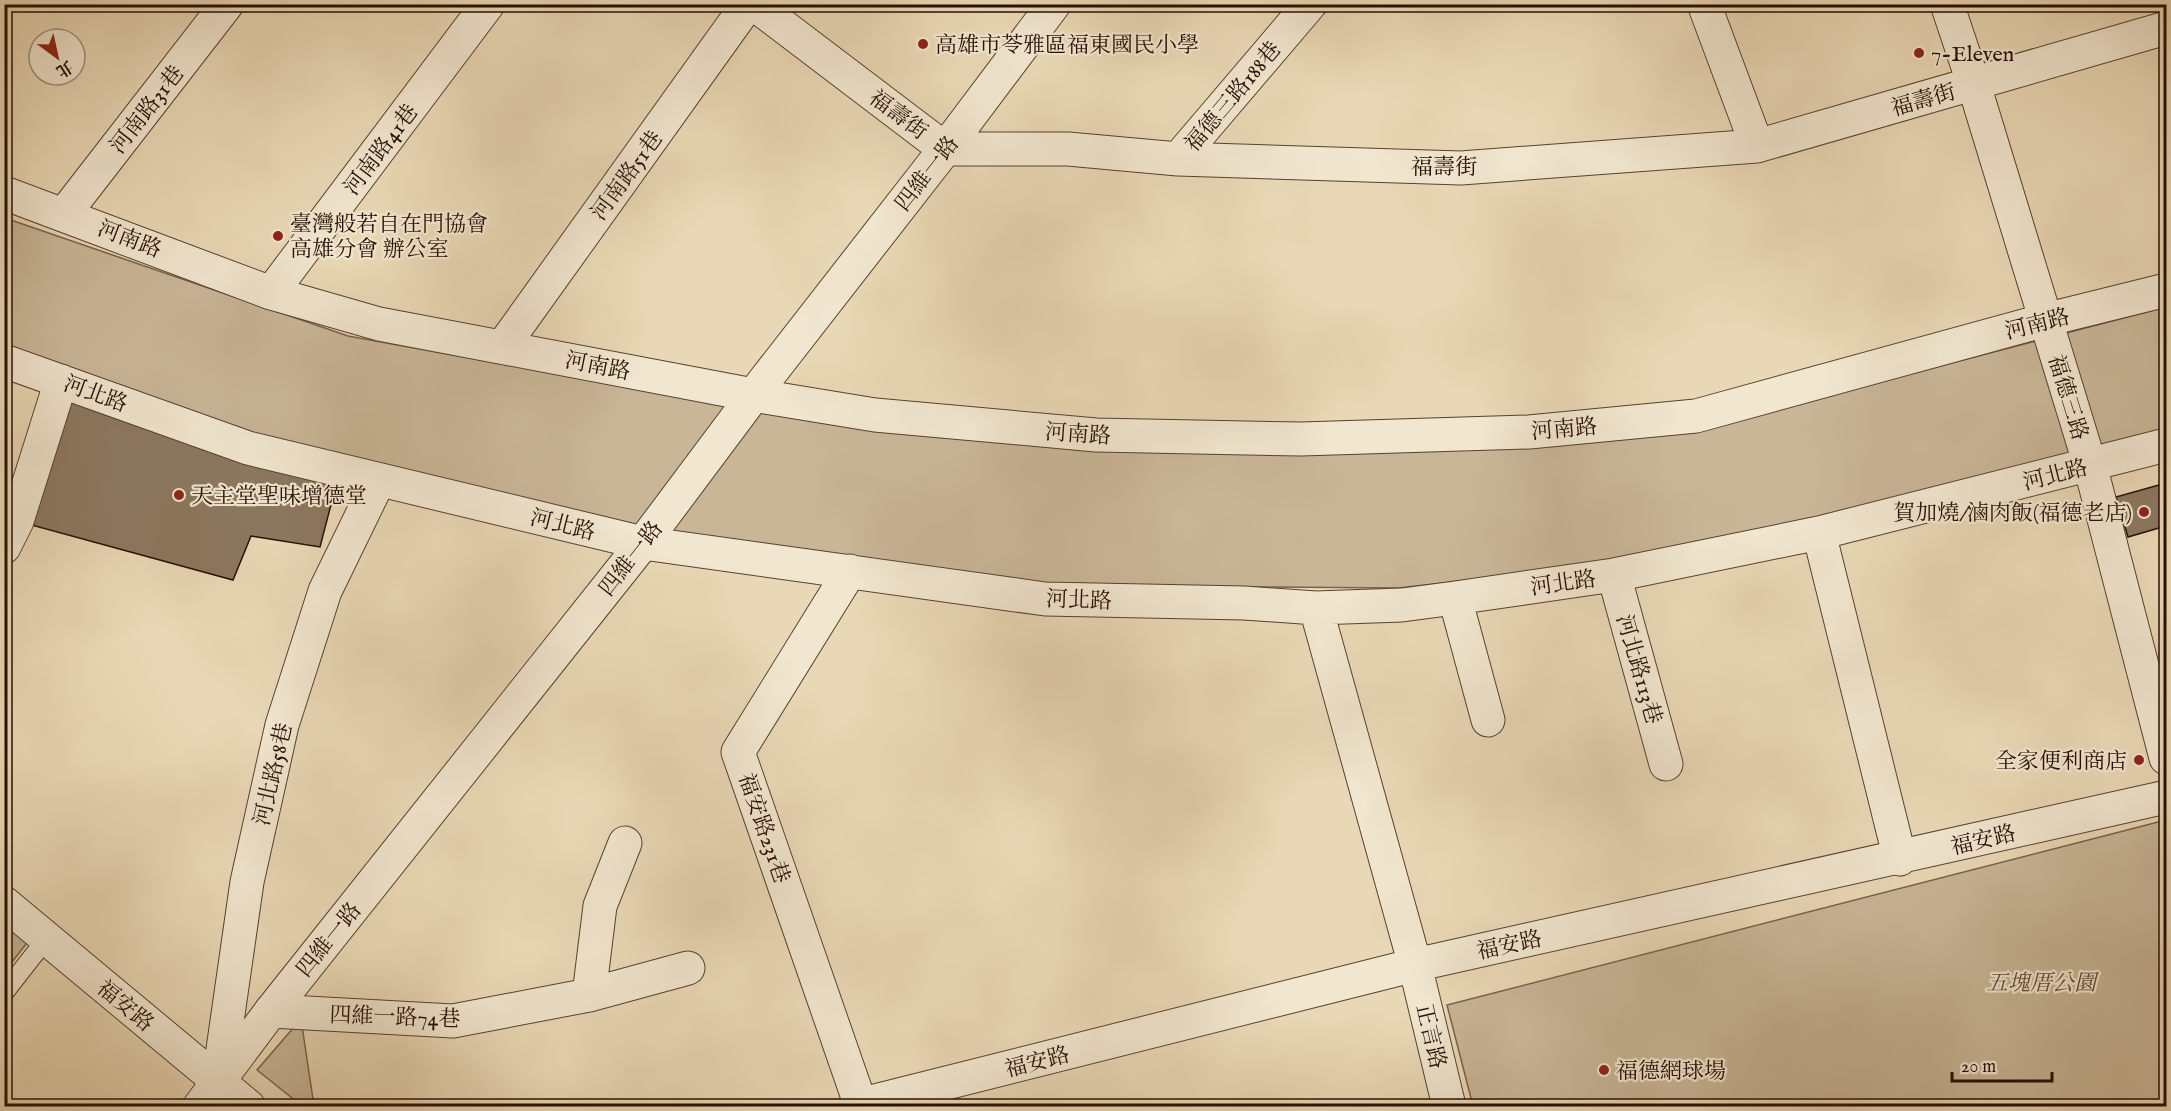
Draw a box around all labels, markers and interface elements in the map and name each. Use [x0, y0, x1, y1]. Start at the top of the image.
north arrow [27, 27, 87, 87]
place label: 高雄市苓雅區福東國民小學 [935, 32, 1199, 60]
street label: 福德三路188巷 [1179, 36, 1288, 158]
marker: 高雄市苓雅區福東國民小學 [916, 37, 930, 51]
place label: 7-Eleven [1931, 41, 2015, 69]
marker: 7-Eleven [1912, 46, 1926, 60]
text: 北 [52, 55, 76, 81]
street label: 河南路31巷 [104, 60, 191, 160]
street label: 福壽街 [1888, 78, 1959, 123]
street label: 福壽街 [863, 85, 933, 147]
street label: 河南路41巷 [338, 99, 425, 201]
street label: 河南路51巷 [586, 126, 670, 227]
street label: 四維一路 [889, 131, 966, 218]
street label: 福壽街 [1411, 154, 1477, 182]
place label: 臺灣般若自在門協會 高雄分會 辦公室 [290, 211, 488, 264]
street label: 河南路 [93, 215, 165, 265]
marker: 臺灣般若自在門協會 高雄分會 辦公室 [271, 229, 285, 243]
street label: 河南路 [2002, 303, 2073, 347]
street label: 河南路 [563, 347, 633, 387]
street label: 福德三路 [2041, 351, 2093, 444]
street label: 河北路 [60, 370, 131, 419]
street label: 河南路 [1530, 413, 1598, 447]
street label: 河南路 [1044, 419, 1112, 451]
street label: 河北路 [2020, 454, 2091, 498]
place label: 天主堂聖味增德堂 [191, 483, 367, 511]
marker: 天主堂聖味增德堂 [172, 488, 186, 502]
place label: 賀加燒/滷肉飯(福德老店) [1893, 500, 2132, 528]
street label: 河北路 [527, 504, 598, 548]
marker: 賀加燒/滷肉飯(福德老店) [2137, 505, 2151, 519]
street label: 四維一路 [593, 516, 670, 603]
street label: 河北路 [1529, 566, 1598, 602]
street label: 河北路 [1045, 586, 1112, 616]
street label: 河北路113巷 [1609, 612, 1667, 728]
street label: 河北路58巷 [249, 720, 299, 829]
place label: 全家便利商店 [1995, 748, 2127, 776]
marker: 全家便利商店 [2132, 753, 2146, 767]
street label: 福安路231巷 [731, 770, 795, 887]
street label: 福安路 [1948, 820, 2019, 862]
street label: 四維一路 [291, 897, 368, 983]
street label: 福安路 [1474, 925, 1545, 967]
park label: 五塊厝公園 [1986, 970, 2099, 998]
street label: 福安路 [90, 975, 159, 1038]
street label: 正言路 [1409, 1001, 1451, 1072]
street label: 四維一路74巷 [329, 1002, 461, 1034]
street label: 福安路 [1002, 1041, 1073, 1085]
scale bar [1952, 1045, 2052, 1083]
text: 20 m [1961, 1056, 1996, 1079]
place label: 福德網球場 [1616, 1058, 1726, 1086]
marker: 福德網球場 [1597, 1063, 1611, 1077]

